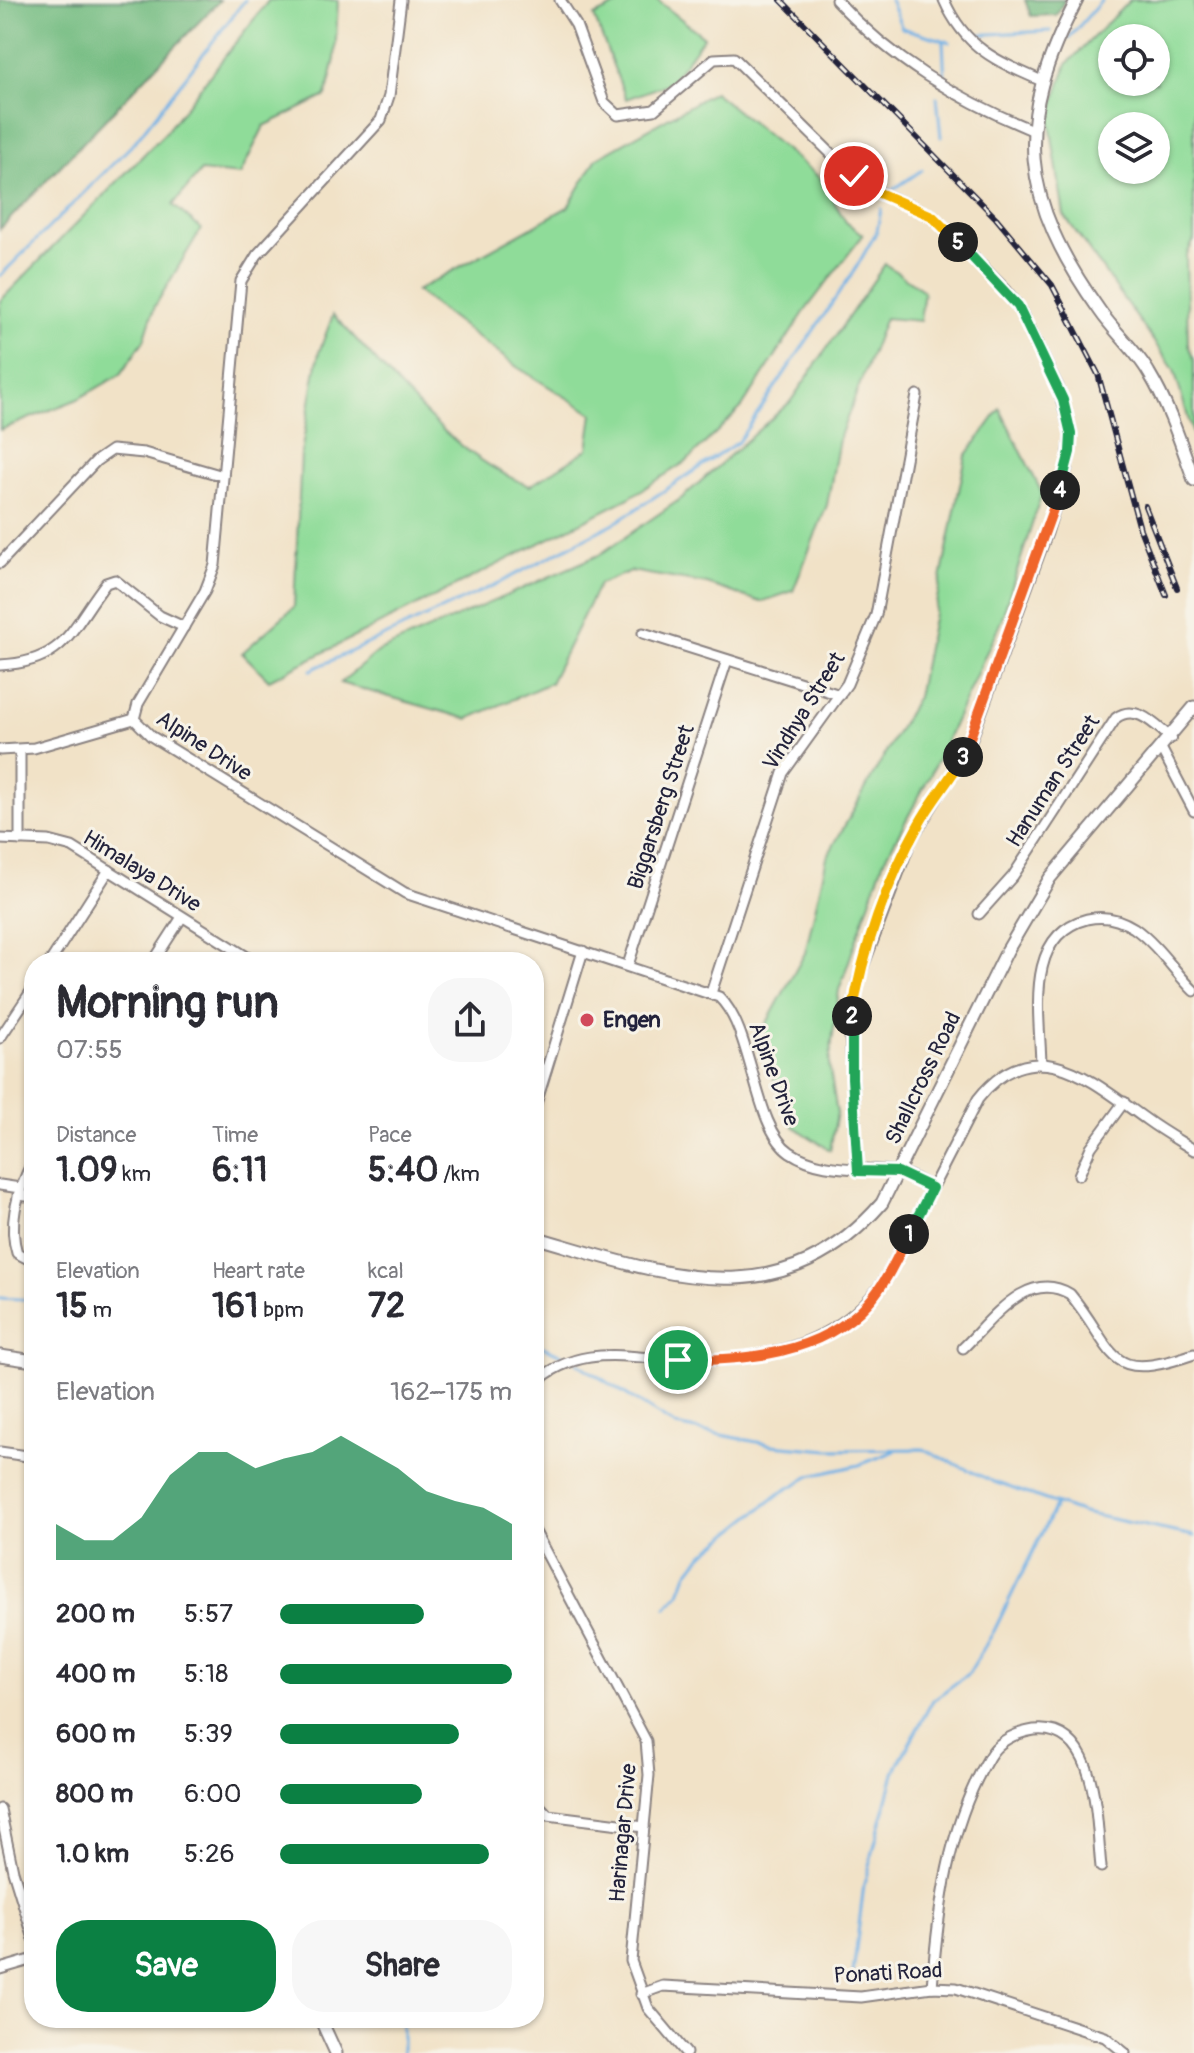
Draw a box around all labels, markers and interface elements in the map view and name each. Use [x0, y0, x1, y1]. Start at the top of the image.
map controls [1098, 24, 1170, 184]
button: locate [1098, 24, 1170, 96]
button: layers [1098, 112, 1170, 184]
pin [820, 142, 888, 210]
icon: check [832, 154, 876, 198]
pin: 5 [938, 222, 978, 262]
text: 5 [952, 228, 964, 256]
pin: 4 [1040, 470, 1080, 510]
text: 4 [1054, 476, 1066, 504]
street label: Vindhya Street [756, 646, 852, 775]
street label: Alpine Drive [151, 705, 257, 787]
street label: Hanuman Street [1000, 709, 1106, 853]
street label: Biggarsberg Street [621, 721, 701, 893]
pin: 3 [943, 737, 983, 777]
text: 3 [957, 743, 969, 771]
street label: Himalaya Drive [78, 824, 206, 918]
text: Morning run [56, 976, 279, 1031]
button: share [428, 978, 512, 1062]
pin: 2 [832, 996, 872, 1036]
text: 2 [846, 1002, 858, 1030]
place label: Engen [603, 1006, 661, 1034]
street label: Shallcross Road [879, 1007, 967, 1149]
marker: Engen [578, 1011, 596, 1029]
street label: Alpine Drive [742, 1018, 806, 1130]
text: 07:55 [56, 1034, 123, 1066]
text: Distance [56, 1121, 136, 1149]
text: Time [212, 1121, 258, 1149]
text: Pace [368, 1121, 412, 1149]
text: 1.09 [56, 1149, 117, 1192]
text: 6:11 [212, 1149, 267, 1192]
text: 5:40 [368, 1149, 438, 1192]
text: km [117, 1160, 151, 1188]
text: /km [438, 1160, 480, 1188]
pin: 1 [889, 1214, 929, 1254]
text: 1 [905, 1220, 913, 1248]
text: Elevation [56, 1257, 140, 1285]
text: Heart rate [212, 1257, 305, 1285]
text: kcal [368, 1257, 404, 1285]
text: 15 [56, 1285, 88, 1328]
text: 161 [212, 1285, 258, 1328]
text: 72 [368, 1285, 405, 1328]
text: m [88, 1296, 112, 1324]
text: bpm [258, 1296, 304, 1324]
pin [644, 1326, 712, 1394]
icon: arrive [656, 1338, 700, 1382]
text: Elevation [56, 1376, 155, 1408]
text: 162–175 m [390, 1376, 512, 1408]
text: 200 m [56, 1598, 135, 1630]
text: 5:57 [184, 1598, 233, 1630]
text: 400 m [56, 1658, 135, 1690]
text: 5:18 [184, 1658, 228, 1690]
text: 600 m [56, 1718, 135, 1750]
text: 5:39 [184, 1718, 233, 1750]
street label: Harinagar Drive [603, 1762, 643, 1904]
text: 800 m [56, 1778, 133, 1810]
text: 6:00 [184, 1778, 242, 1810]
text: 1.0 km [56, 1838, 129, 1870]
text: 5:26 [184, 1838, 235, 1870]
button: Save [56, 1920, 276, 2012]
button: Share [292, 1920, 512, 2012]
street label: Ponati Road [833, 1956, 943, 1990]

